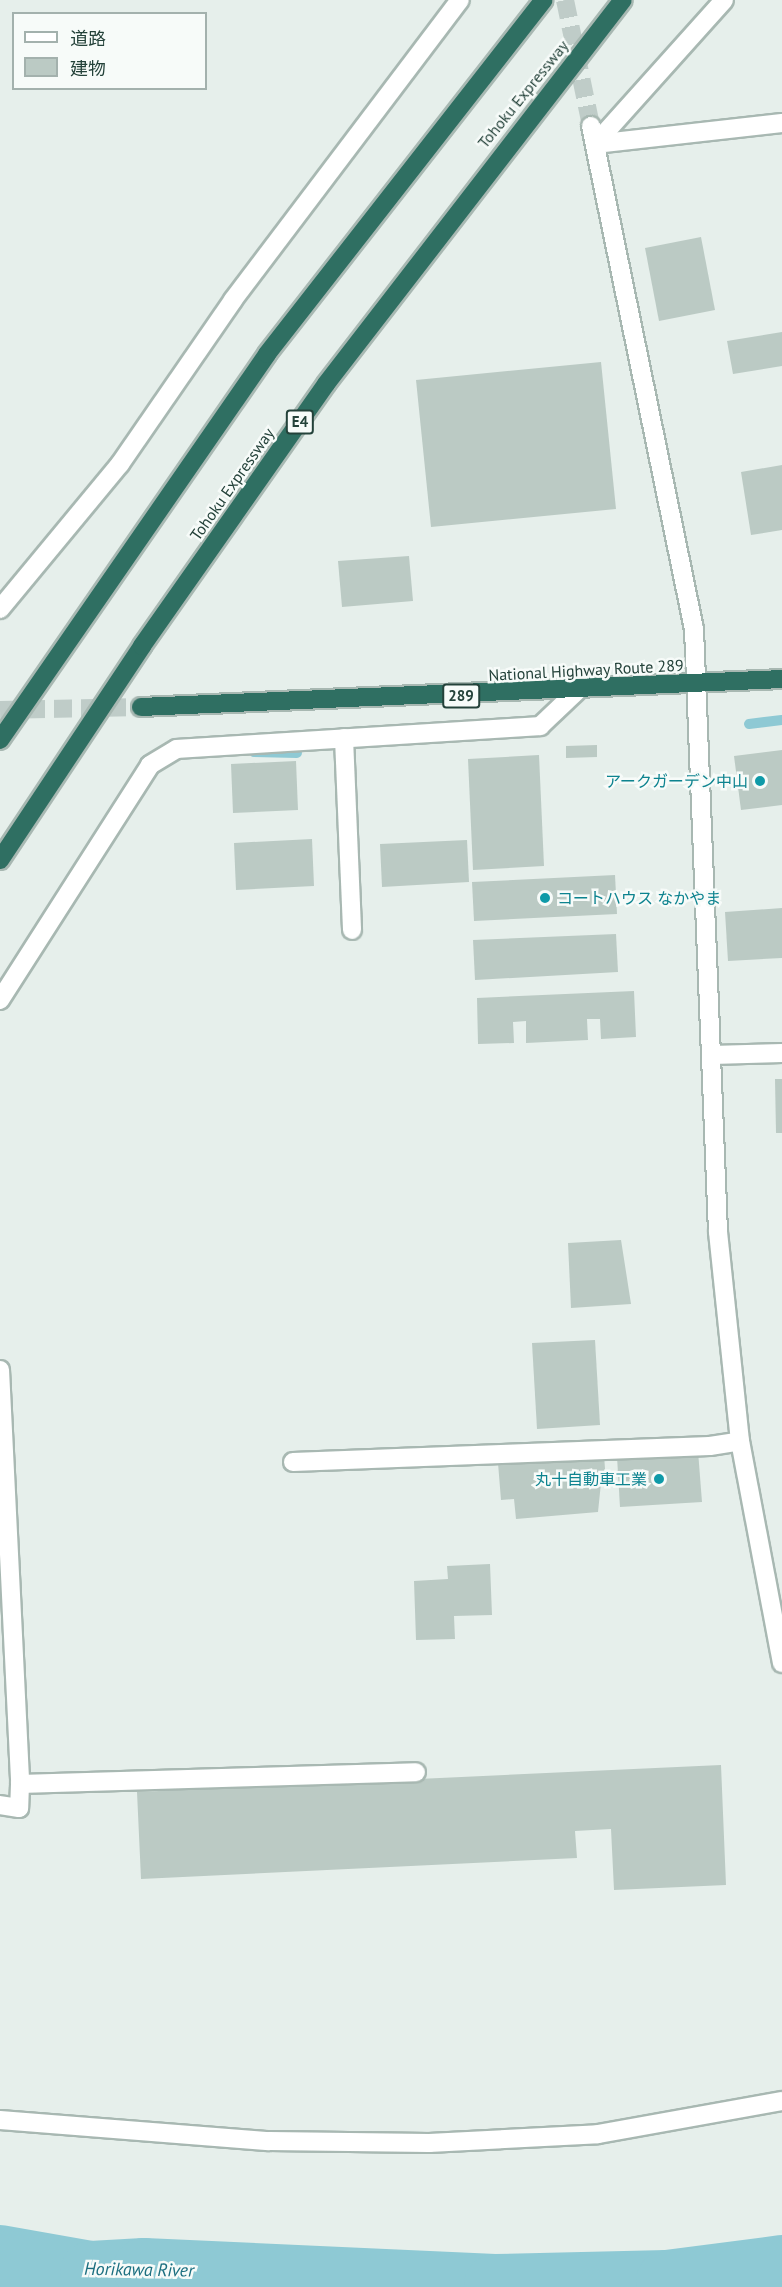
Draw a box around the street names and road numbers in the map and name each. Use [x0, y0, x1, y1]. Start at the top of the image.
street label: Tohoku Expressway [474, 36, 572, 152]
road number: E4 [285, 410, 315, 434]
street label: Tohoku Expressway [186, 424, 278, 544]
street label: National Highway Route 289 [488, 655, 684, 685]
road number: 289 [442, 684, 480, 708]

